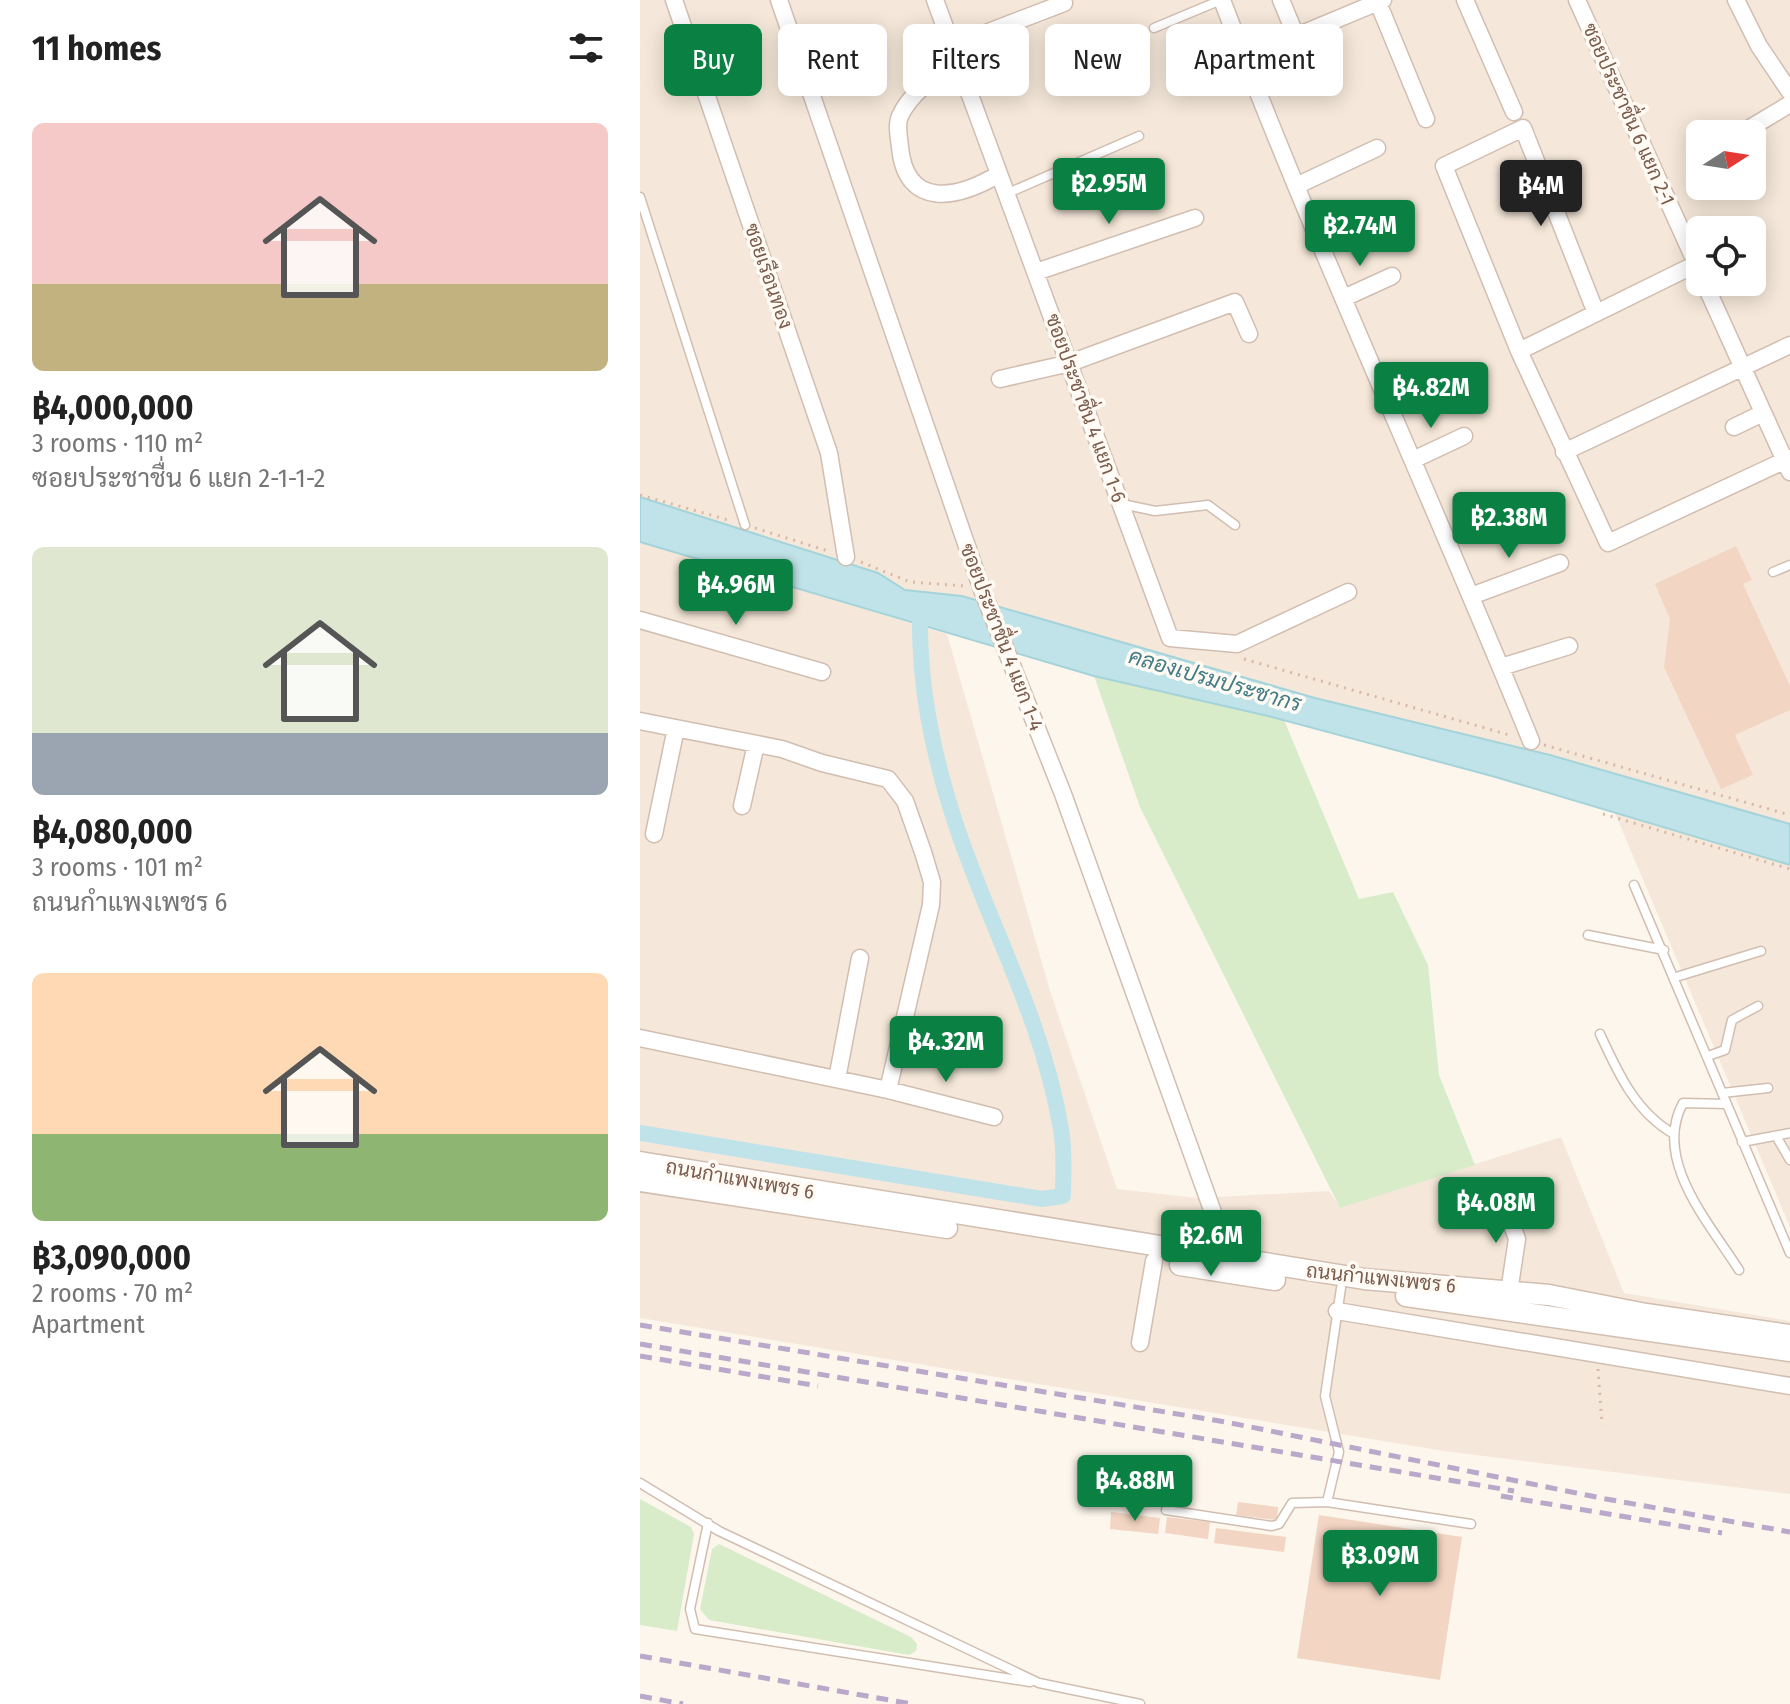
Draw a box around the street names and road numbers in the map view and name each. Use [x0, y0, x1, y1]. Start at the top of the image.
street label: ซอยประชาชื่น 6 แยก 2-1 [1578, 17, 1685, 209]
street label: ซอยเรือนทอง [740, 220, 800, 332]
street label: ซอยประชาชื่น 4 แยก 1-6 [1041, 309, 1136, 506]
street label: ซอยประชาชื่น 4 แยก 1-4 [955, 538, 1054, 734]
street label: ถนนกำแพงเพชร 6 [664, 1154, 816, 1204]
street label: ถนนกำแพงเพชร 6 [1305, 1258, 1457, 1298]

